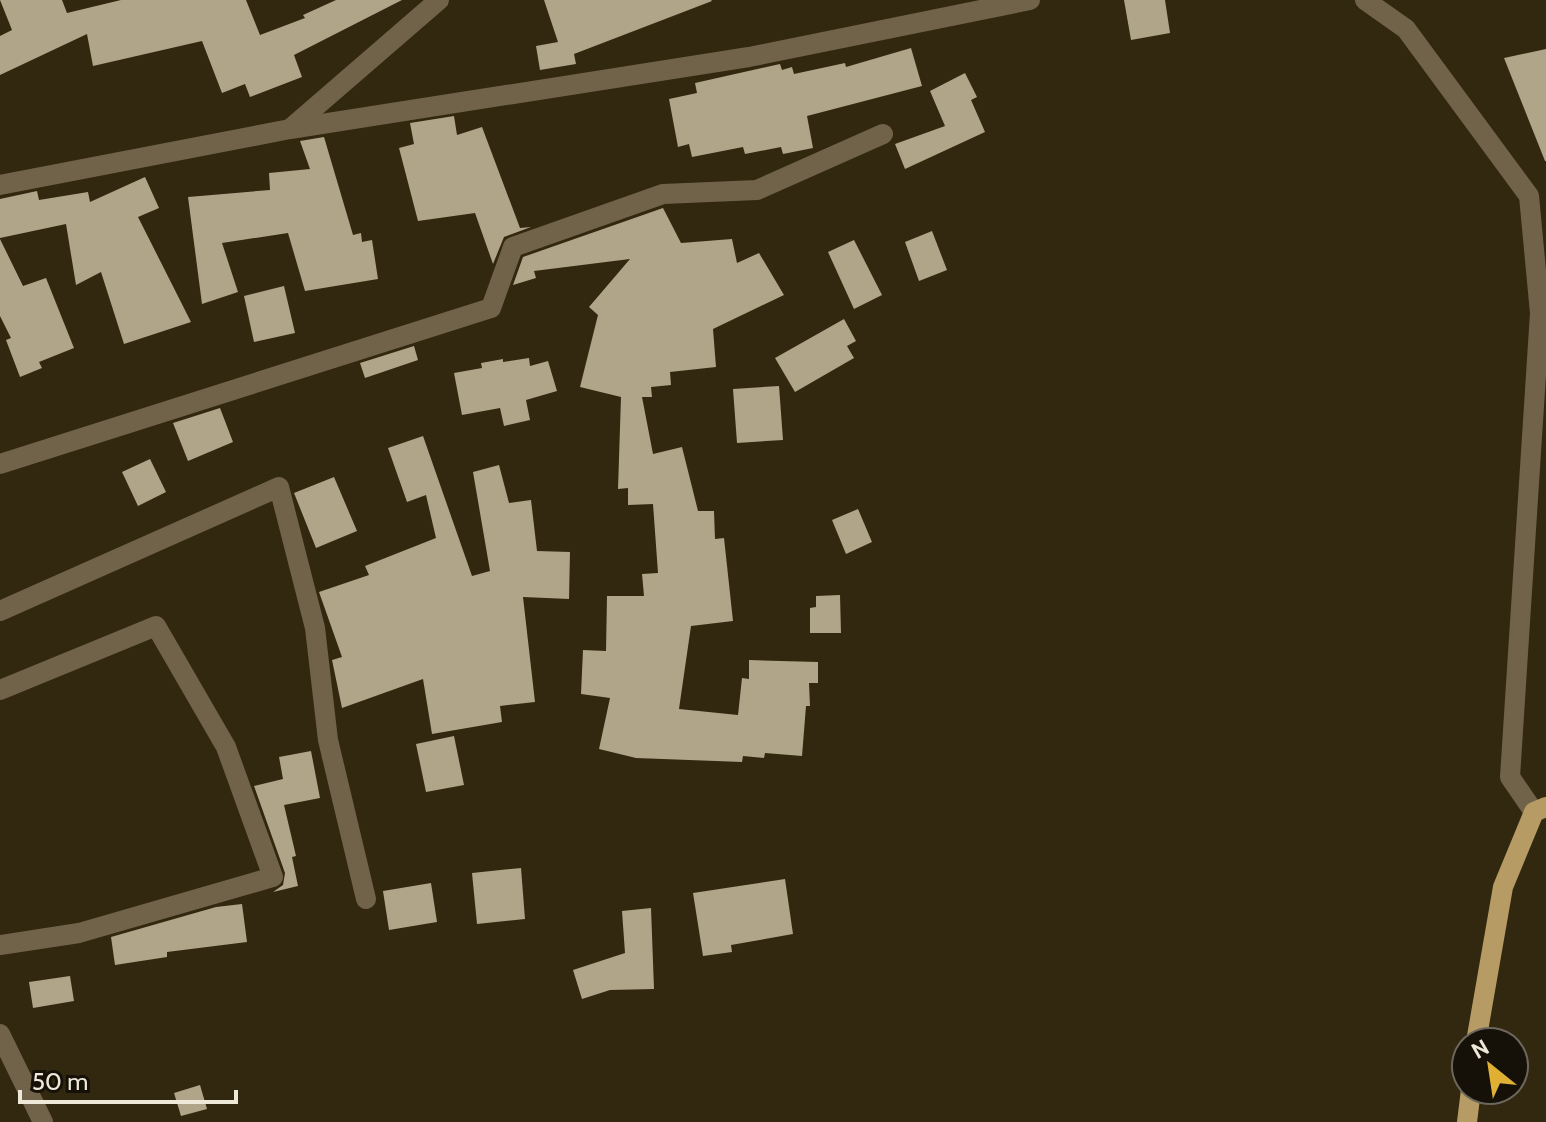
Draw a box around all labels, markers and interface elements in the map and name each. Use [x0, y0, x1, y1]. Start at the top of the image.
north arrow [1450, 1026, 1530, 1106]
text: N [1467, 1034, 1494, 1065]
scale bar [20, 1054, 236, 1104]
text: 50 m [32, 1067, 88, 1096]

